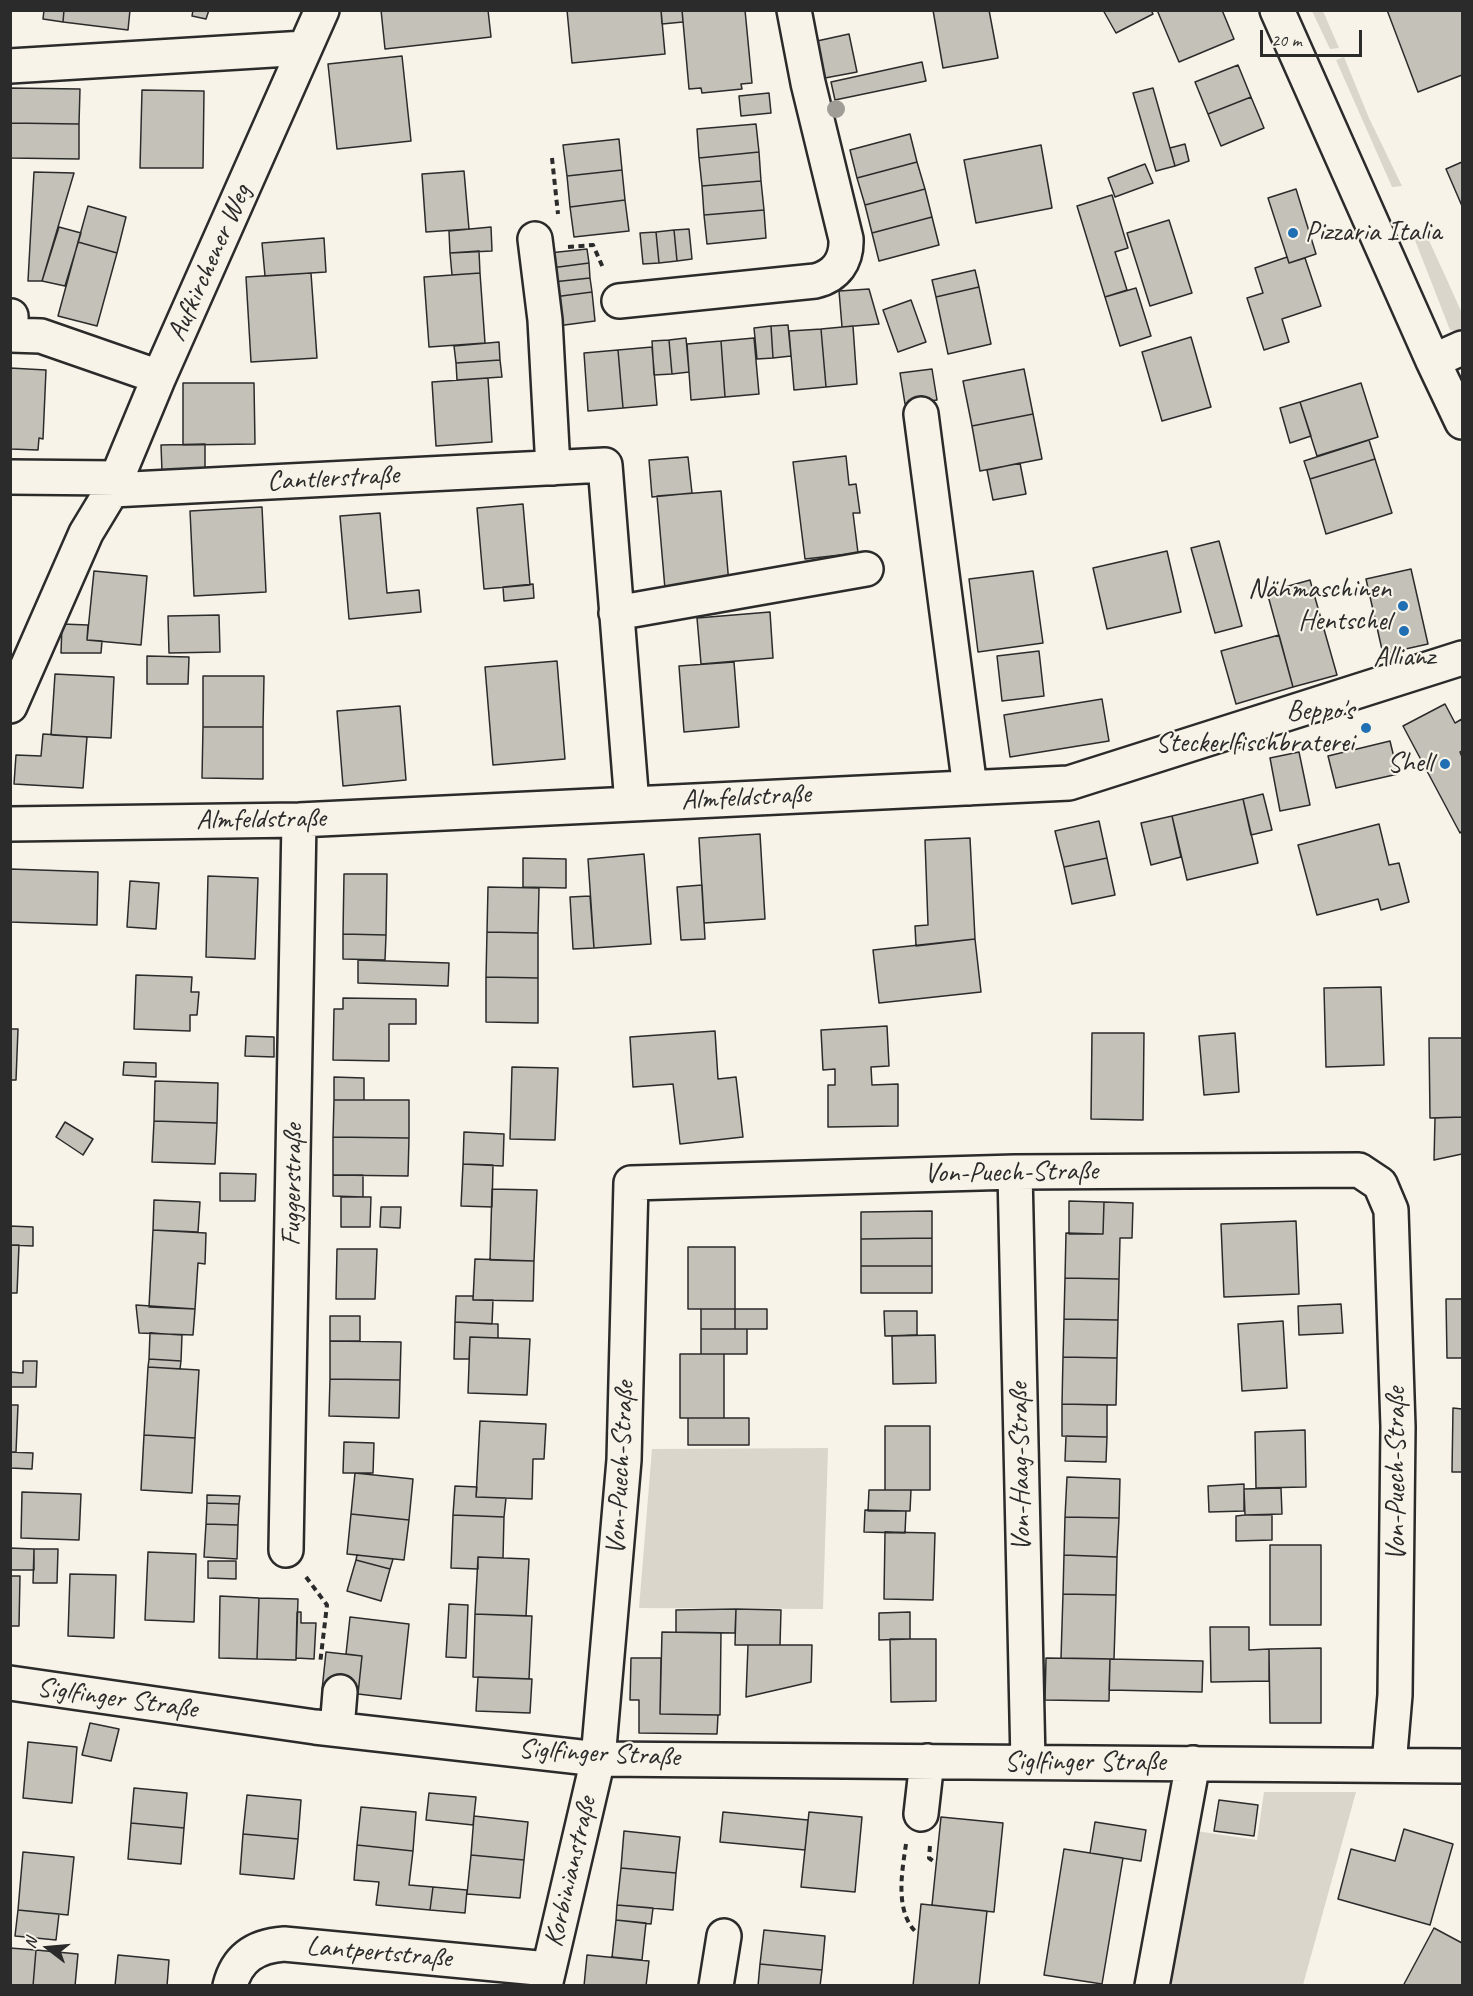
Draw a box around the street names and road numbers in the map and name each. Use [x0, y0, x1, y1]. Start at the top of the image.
street label: Aufkirchener Weg [161, 179, 259, 347]
street label: Cantlerstraße [266, 459, 400, 499]
street label: Almfeldstraße [680, 778, 812, 818]
street label: Almfeldstraße [196, 802, 326, 838]
street label: Fuggerstraße [275, 1123, 311, 1247]
street label: Von-Puech-Straße [924, 1155, 1098, 1191]
street label: Von-Puech-Straße [600, 1380, 642, 1556]
street label: Von-Haag-Straße [1003, 1382, 1039, 1552]
street label: Von-Puech-Straße [1380, 1387, 1414, 1561]
street label: Siglfinger Straße [35, 1671, 199, 1727]
street label: Siglfinger Straße [518, 1733, 680, 1775]
street label: Siglfinger Straße [1004, 1746, 1166, 1780]
street label: Korbinianstraße [537, 1794, 605, 1950]
street label: Lantpertstraße [305, 1930, 453, 1976]

